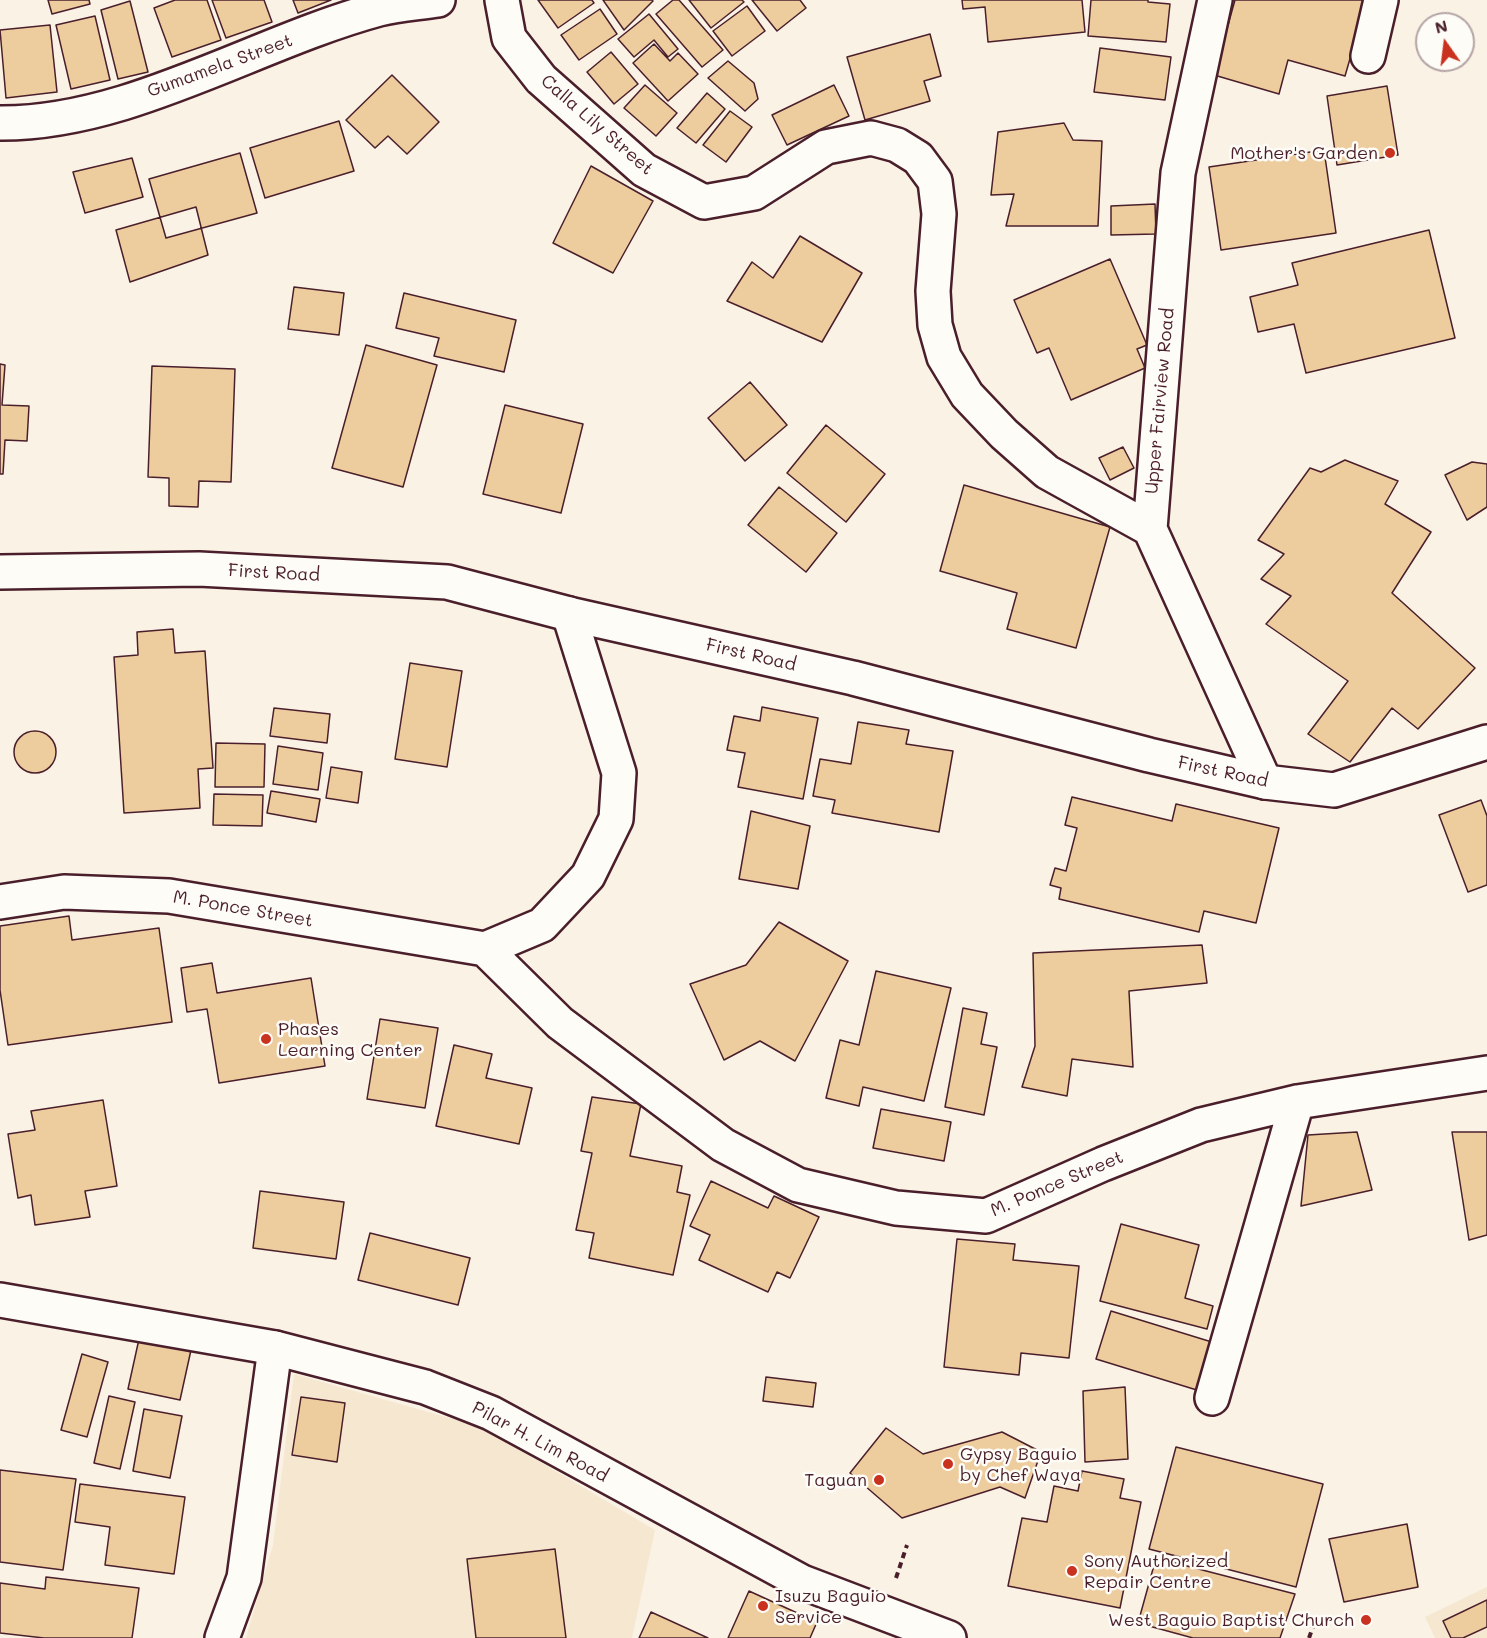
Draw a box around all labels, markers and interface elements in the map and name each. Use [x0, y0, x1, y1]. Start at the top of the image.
north arrow [1415, 12, 1475, 72]
text: N [1433, 14, 1449, 38]
street label: Gumamela Street [144, 30, 296, 102]
street label: Calla Lily Street [536, 70, 658, 180]
place label: Mother's Garden [1230, 142, 1378, 164]
marker: Mother's Garden [1383, 146, 1397, 160]
street label: Upper Fairview Road [1141, 307, 1179, 495]
street label: First Road [228, 560, 320, 586]
street label: First Road [704, 634, 798, 676]
street label: First Road [1176, 752, 1270, 792]
street label: M. Ponce Street [171, 886, 315, 932]
place label: Phases Learning Center [278, 1018, 423, 1060]
marker: Phases Learning Center [259, 1032, 273, 1046]
street label: M. Ponce Street [987, 1146, 1127, 1222]
street label: Pilar H. Lim Road [468, 1397, 612, 1487]
place label: Gypsy Baguio by Chef Waya [960, 1443, 1081, 1486]
marker: Gypsy Baguio by Chef Waya [941, 1457, 955, 1471]
place label: Taguan [804, 1469, 867, 1491]
marker: Taguan [872, 1473, 886, 1487]
place label: Sony Authorized Repair Centre [1084, 1550, 1228, 1592]
marker: Sony Authorized Repair Centre [1065, 1564, 1079, 1578]
place label: Isuzu Baguio Service [775, 1585, 886, 1628]
marker: Isuzu Baguio Service [756, 1599, 770, 1613]
place label: West Baguio Baptist Church [1108, 1609, 1354, 1631]
marker: West Baguio Baptist Church [1359, 1613, 1373, 1627]

